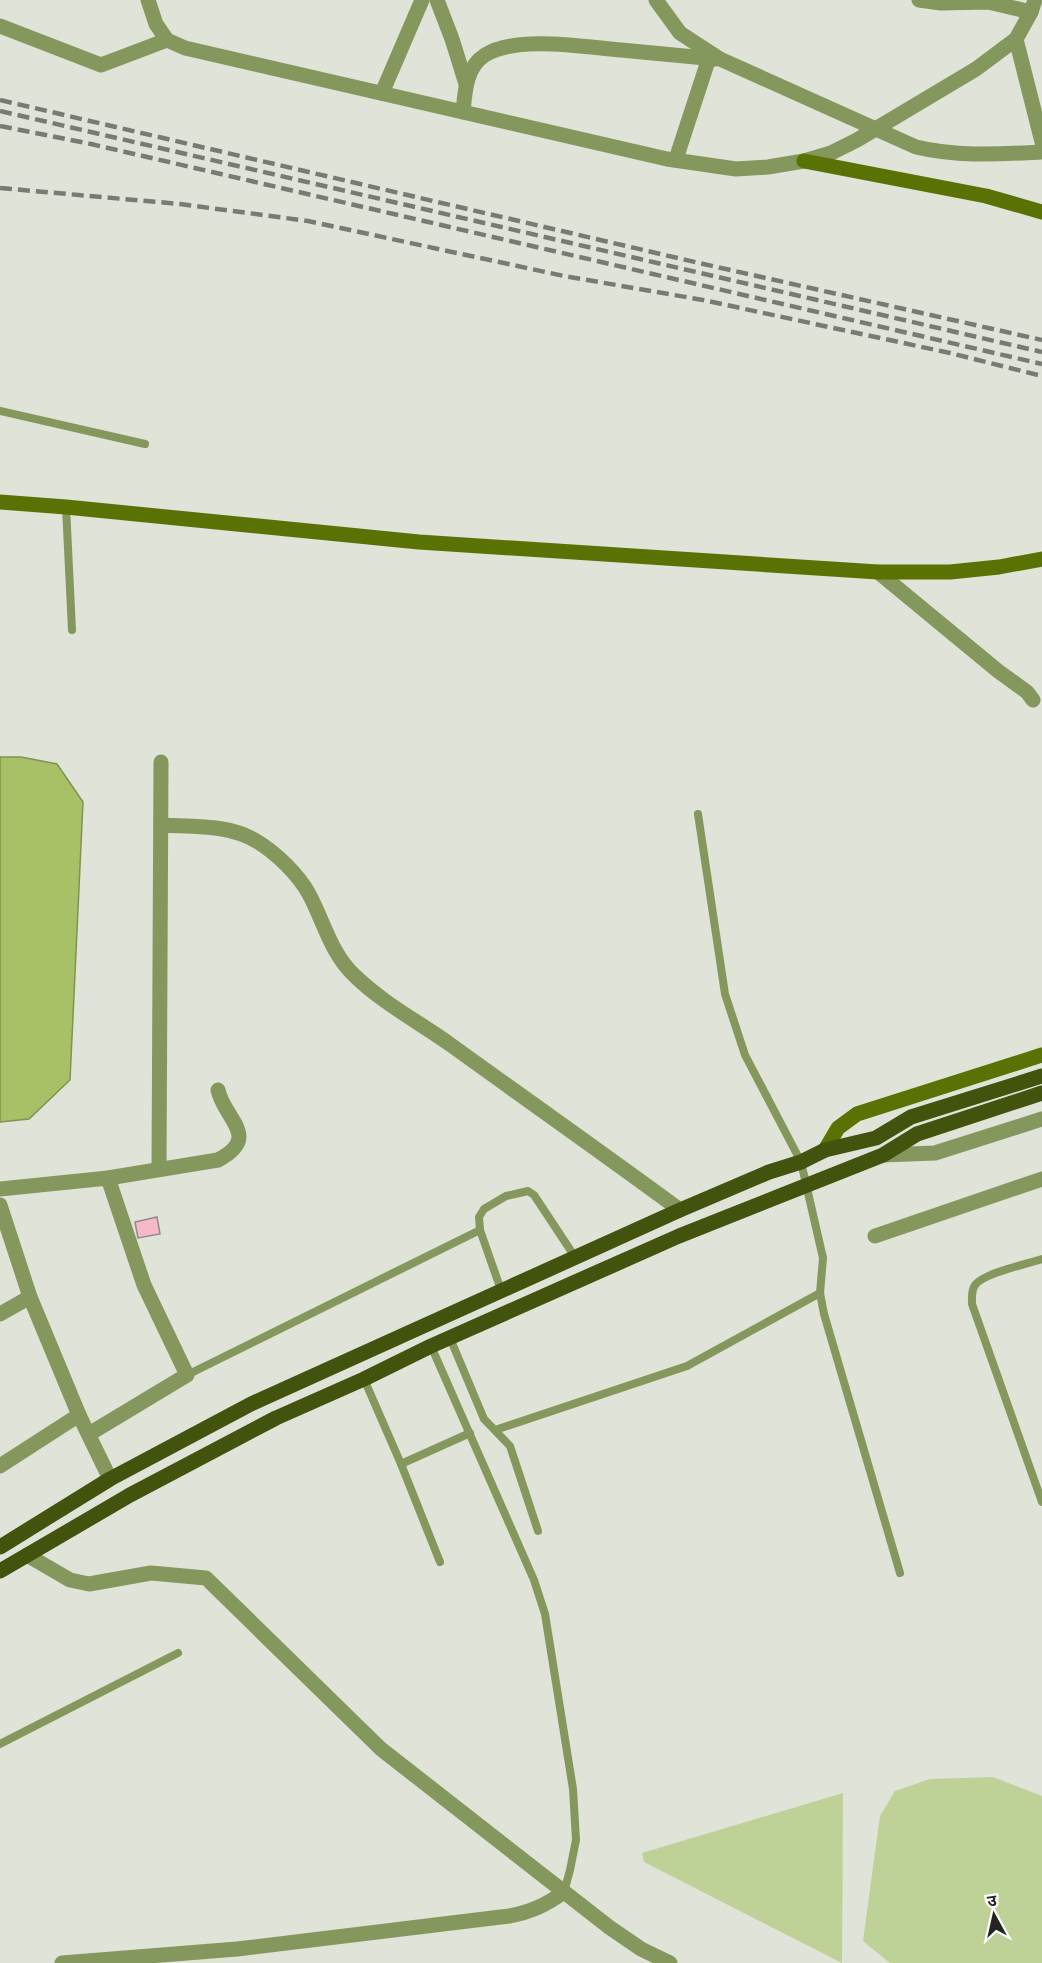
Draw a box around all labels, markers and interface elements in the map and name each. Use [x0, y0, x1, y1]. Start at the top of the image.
north arrow [964, 1885, 1024, 1945]
text: उ [986, 1890, 999, 1911]

